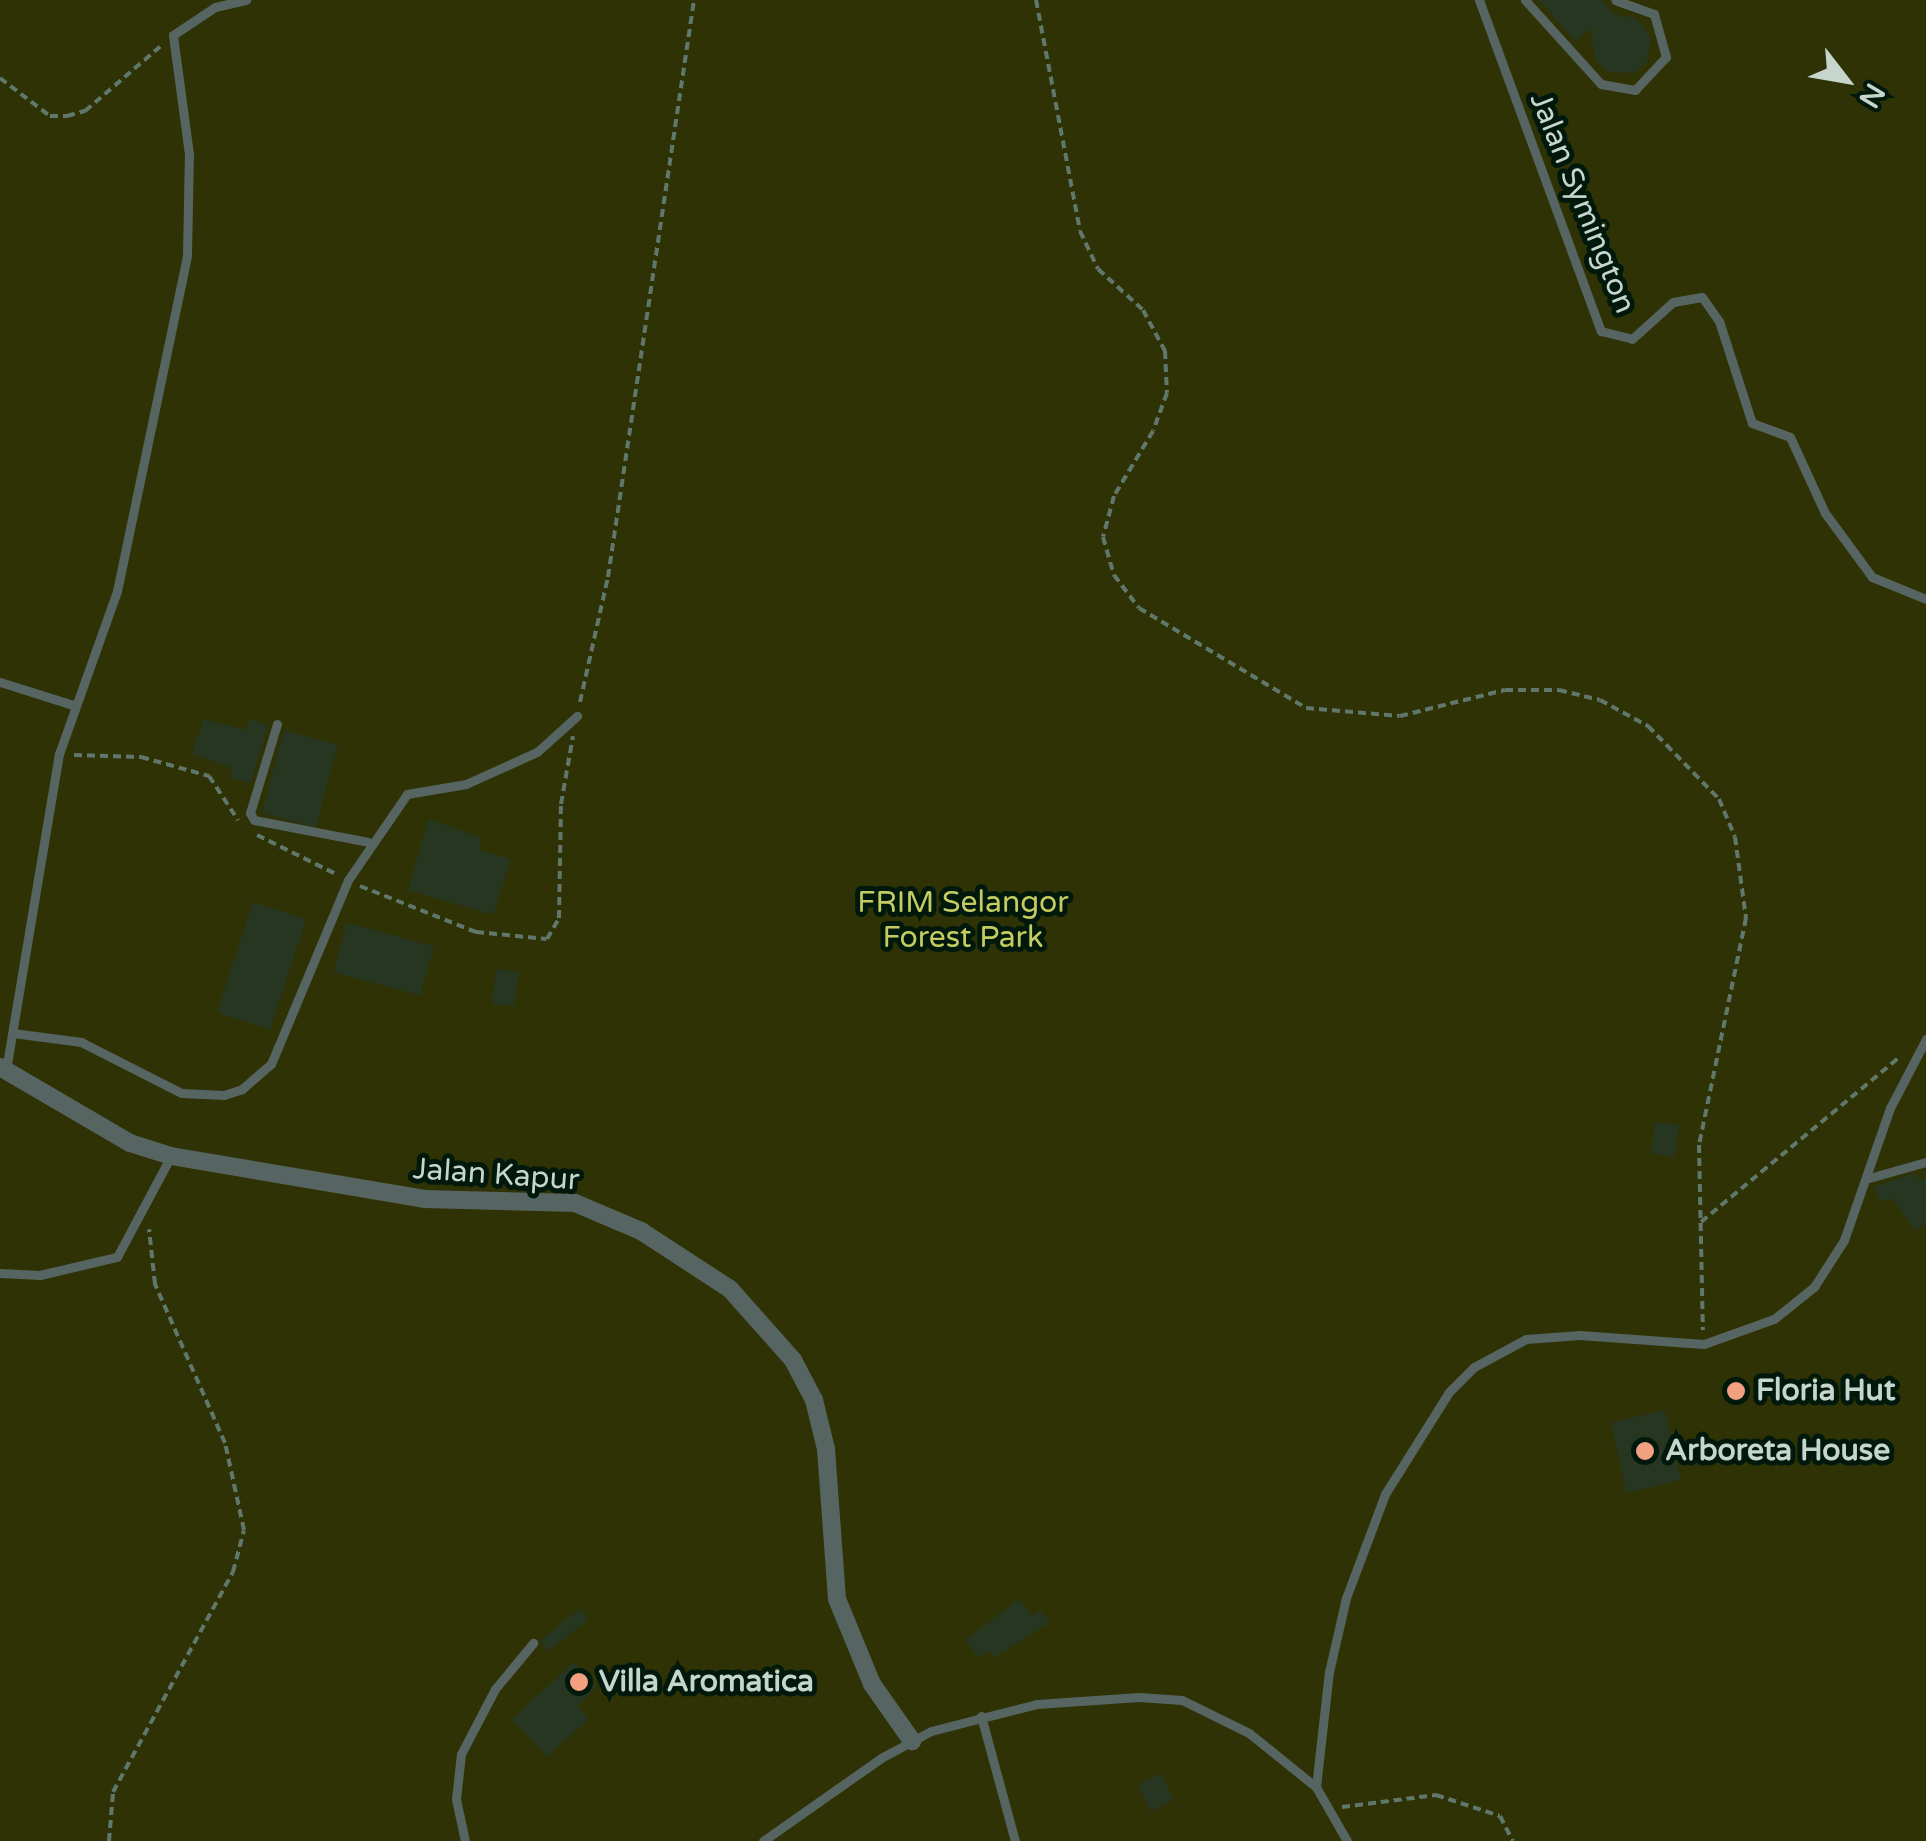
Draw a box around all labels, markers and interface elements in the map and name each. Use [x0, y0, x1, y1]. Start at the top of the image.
north arrow [1796, 30, 1896, 130]
text: N [1851, 77, 1892, 114]
street label: Jalan Symington [1521, 87, 1643, 319]
park label: FRIM Selangor Forest Park [857, 885, 1069, 956]
street label: Jalan Kapur [412, 1151, 580, 1199]
place label: Floria Hut [1756, 1373, 1895, 1409]
marker: Floria Hut [1725, 1380, 1747, 1402]
place label: Arboreta House [1665, 1433, 1890, 1469]
marker: Arboreta House [1634, 1440, 1656, 1462]
place label: Villa Aromatica [599, 1664, 814, 1700]
marker: Villa Aromatica [568, 1671, 590, 1693]

